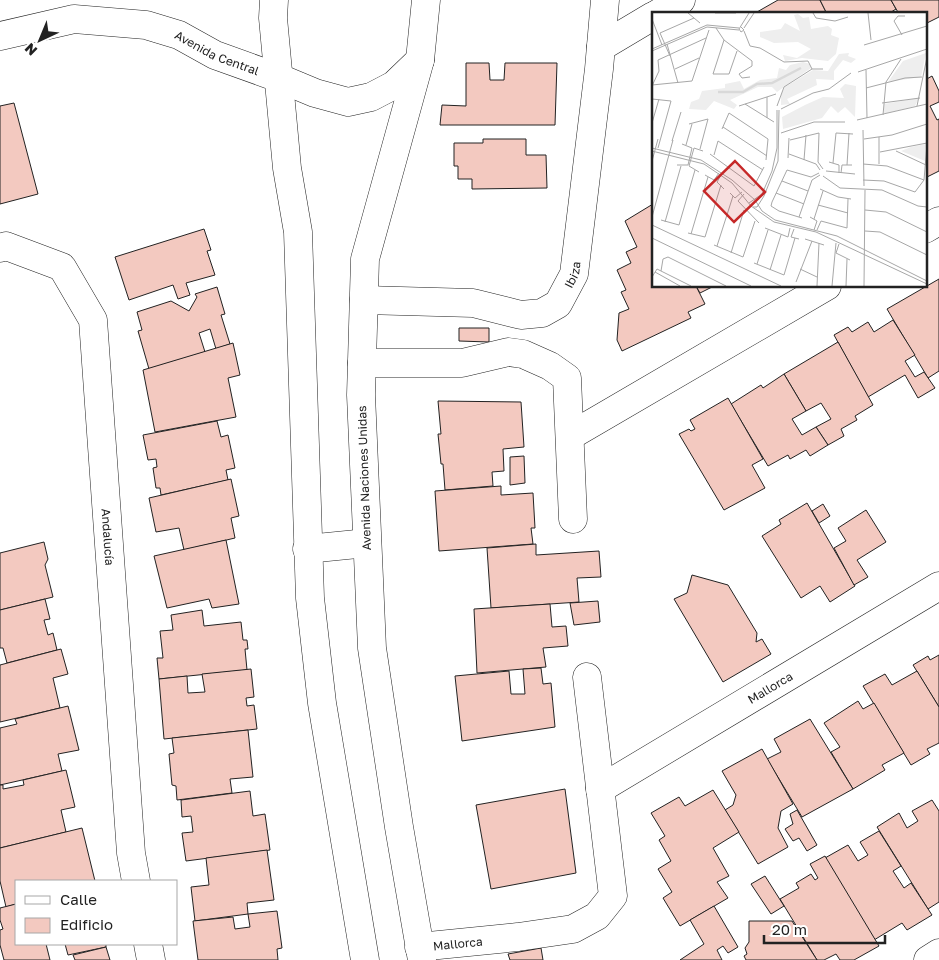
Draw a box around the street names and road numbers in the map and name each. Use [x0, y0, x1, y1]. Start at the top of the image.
street label: Avenida Central [173, 27, 262, 78]
street label: Ibiza [561, 261, 583, 290]
street label: Avenida Naciones Unidas [354, 405, 374, 551]
street label: Andalucía [99, 508, 118, 566]
street label: Mallorca [745, 668, 795, 706]
street label: Mallorca [432, 933, 483, 953]

